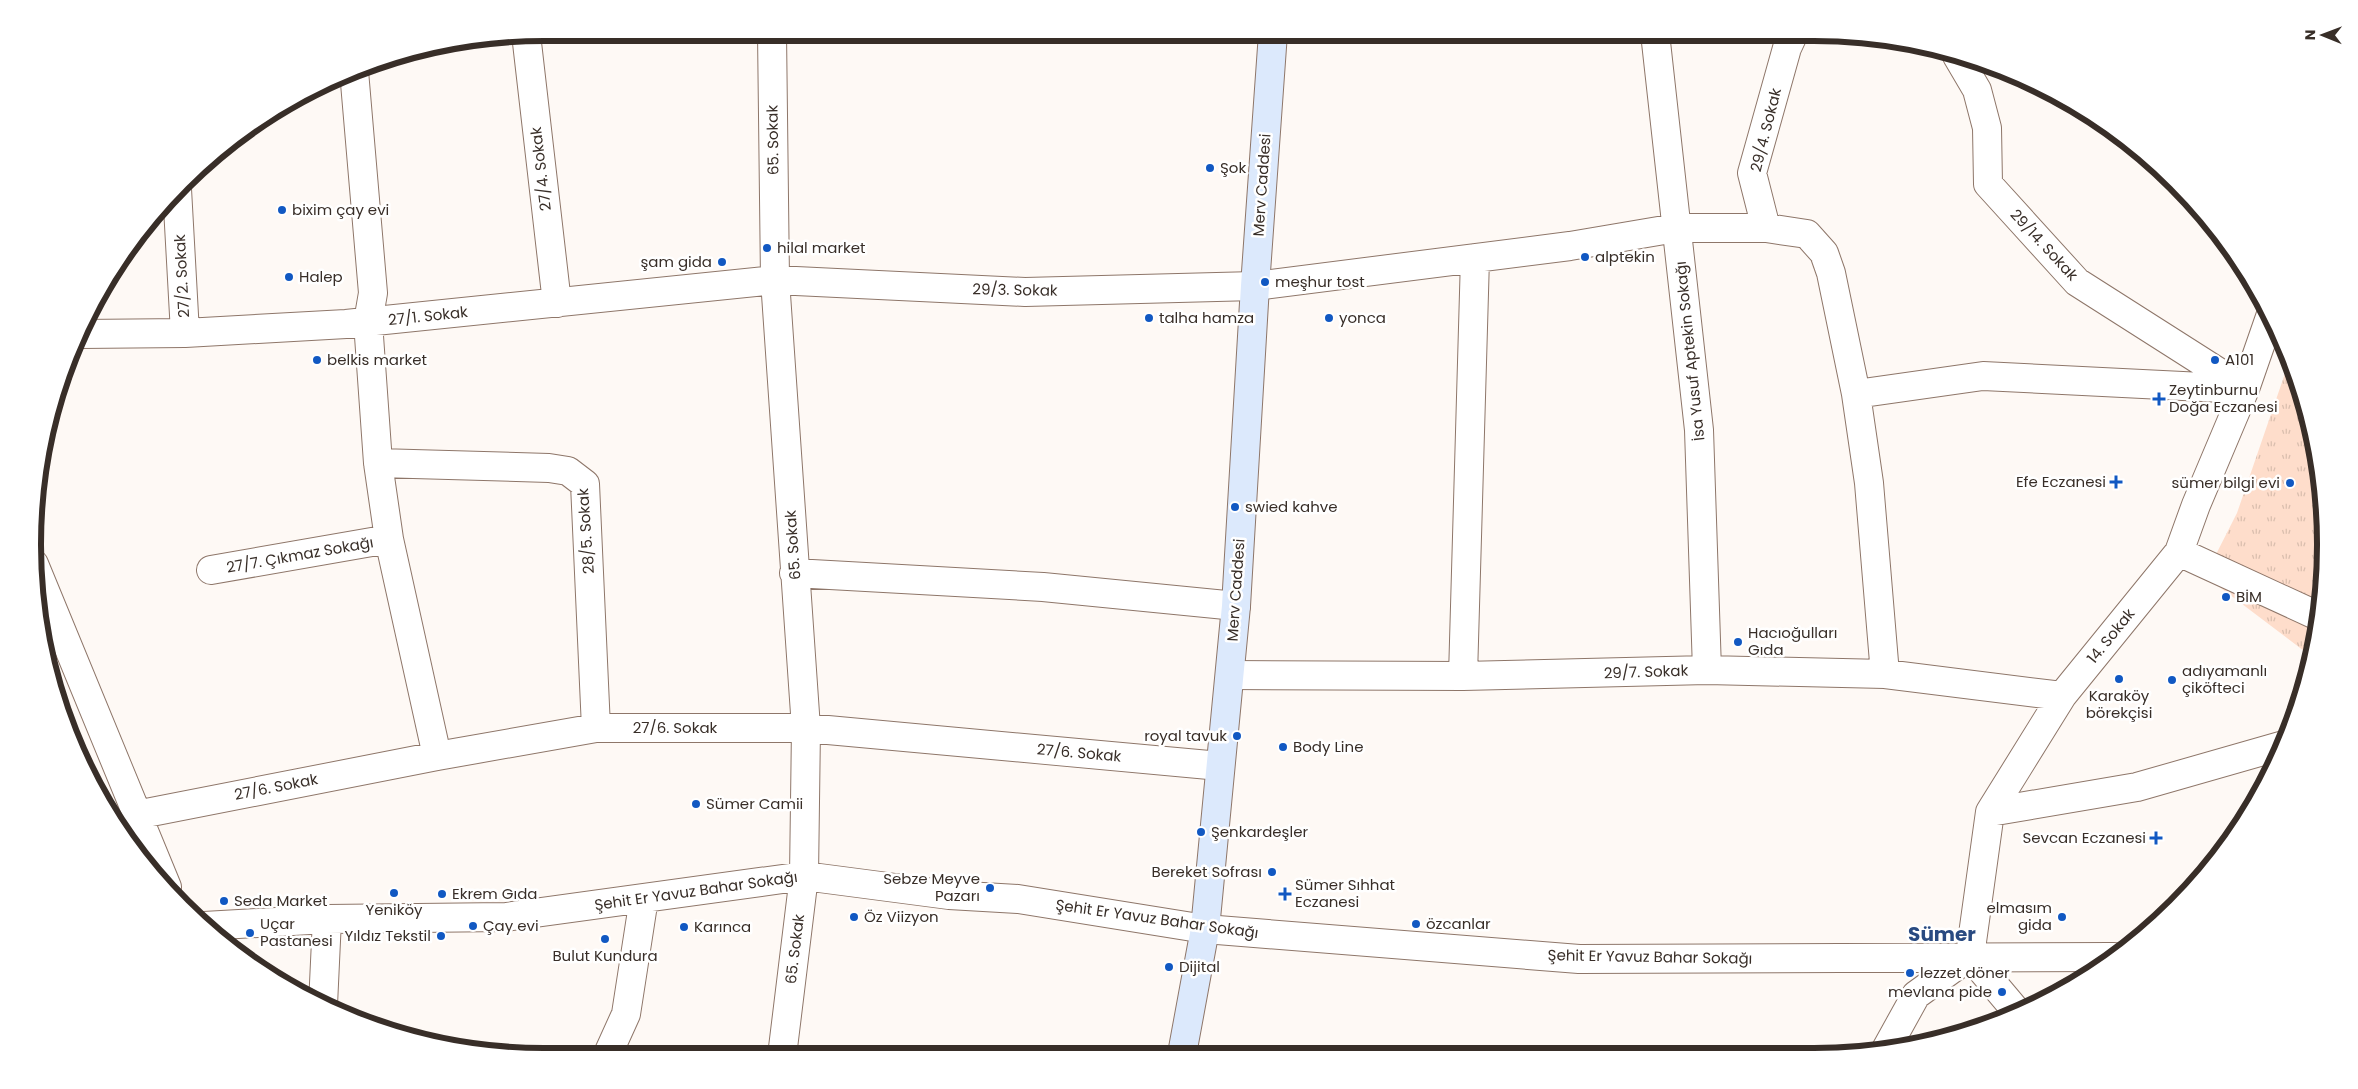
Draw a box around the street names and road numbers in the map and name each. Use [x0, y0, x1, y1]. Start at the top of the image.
street label: 29/4. Sokak [1745, 85, 1786, 174]
street label: 65. Sokak [761, 105, 784, 175]
street label: 27/4. Sokak [525, 126, 556, 212]
street label: Merv Caddesi [1247, 133, 1276, 237]
street label: 29/14. Sokak [2006, 204, 2083, 285]
street label: 27/2. Sokak [169, 233, 194, 318]
street label: İsa Yusuf Aptekin Sokağı [1670, 260, 1709, 442]
street label: 29/3. Sokak [972, 278, 1058, 301]
street label: 27/1. Sokak [387, 301, 469, 330]
street label: 28/5. Sokak [572, 487, 599, 575]
street label: 65. Sokak [780, 509, 805, 581]
street label: 27/7. Çıkmaz Sokağı [225, 531, 375, 578]
street label: Merv Caddesi [1221, 538, 1250, 642]
street label: 14. Sokak [2082, 603, 2140, 668]
street label: 29/7. Sokak [1603, 660, 1689, 683]
street label: 27/6. Sokak [633, 717, 718, 738]
street label: 27/6. Sokak [1036, 738, 1122, 767]
street label: 27/6. Sokak [232, 768, 320, 805]
street label: Şehit Er Yavuz Bahar Sokağı [593, 866, 799, 915]
street label: Şehit Er Yavuz Bahar Sokağı [1054, 894, 1260, 943]
street label: 65. Sokak [780, 913, 809, 985]
street label: Şehit Er Yavuz Bahar Sokağı [1547, 944, 1753, 969]

